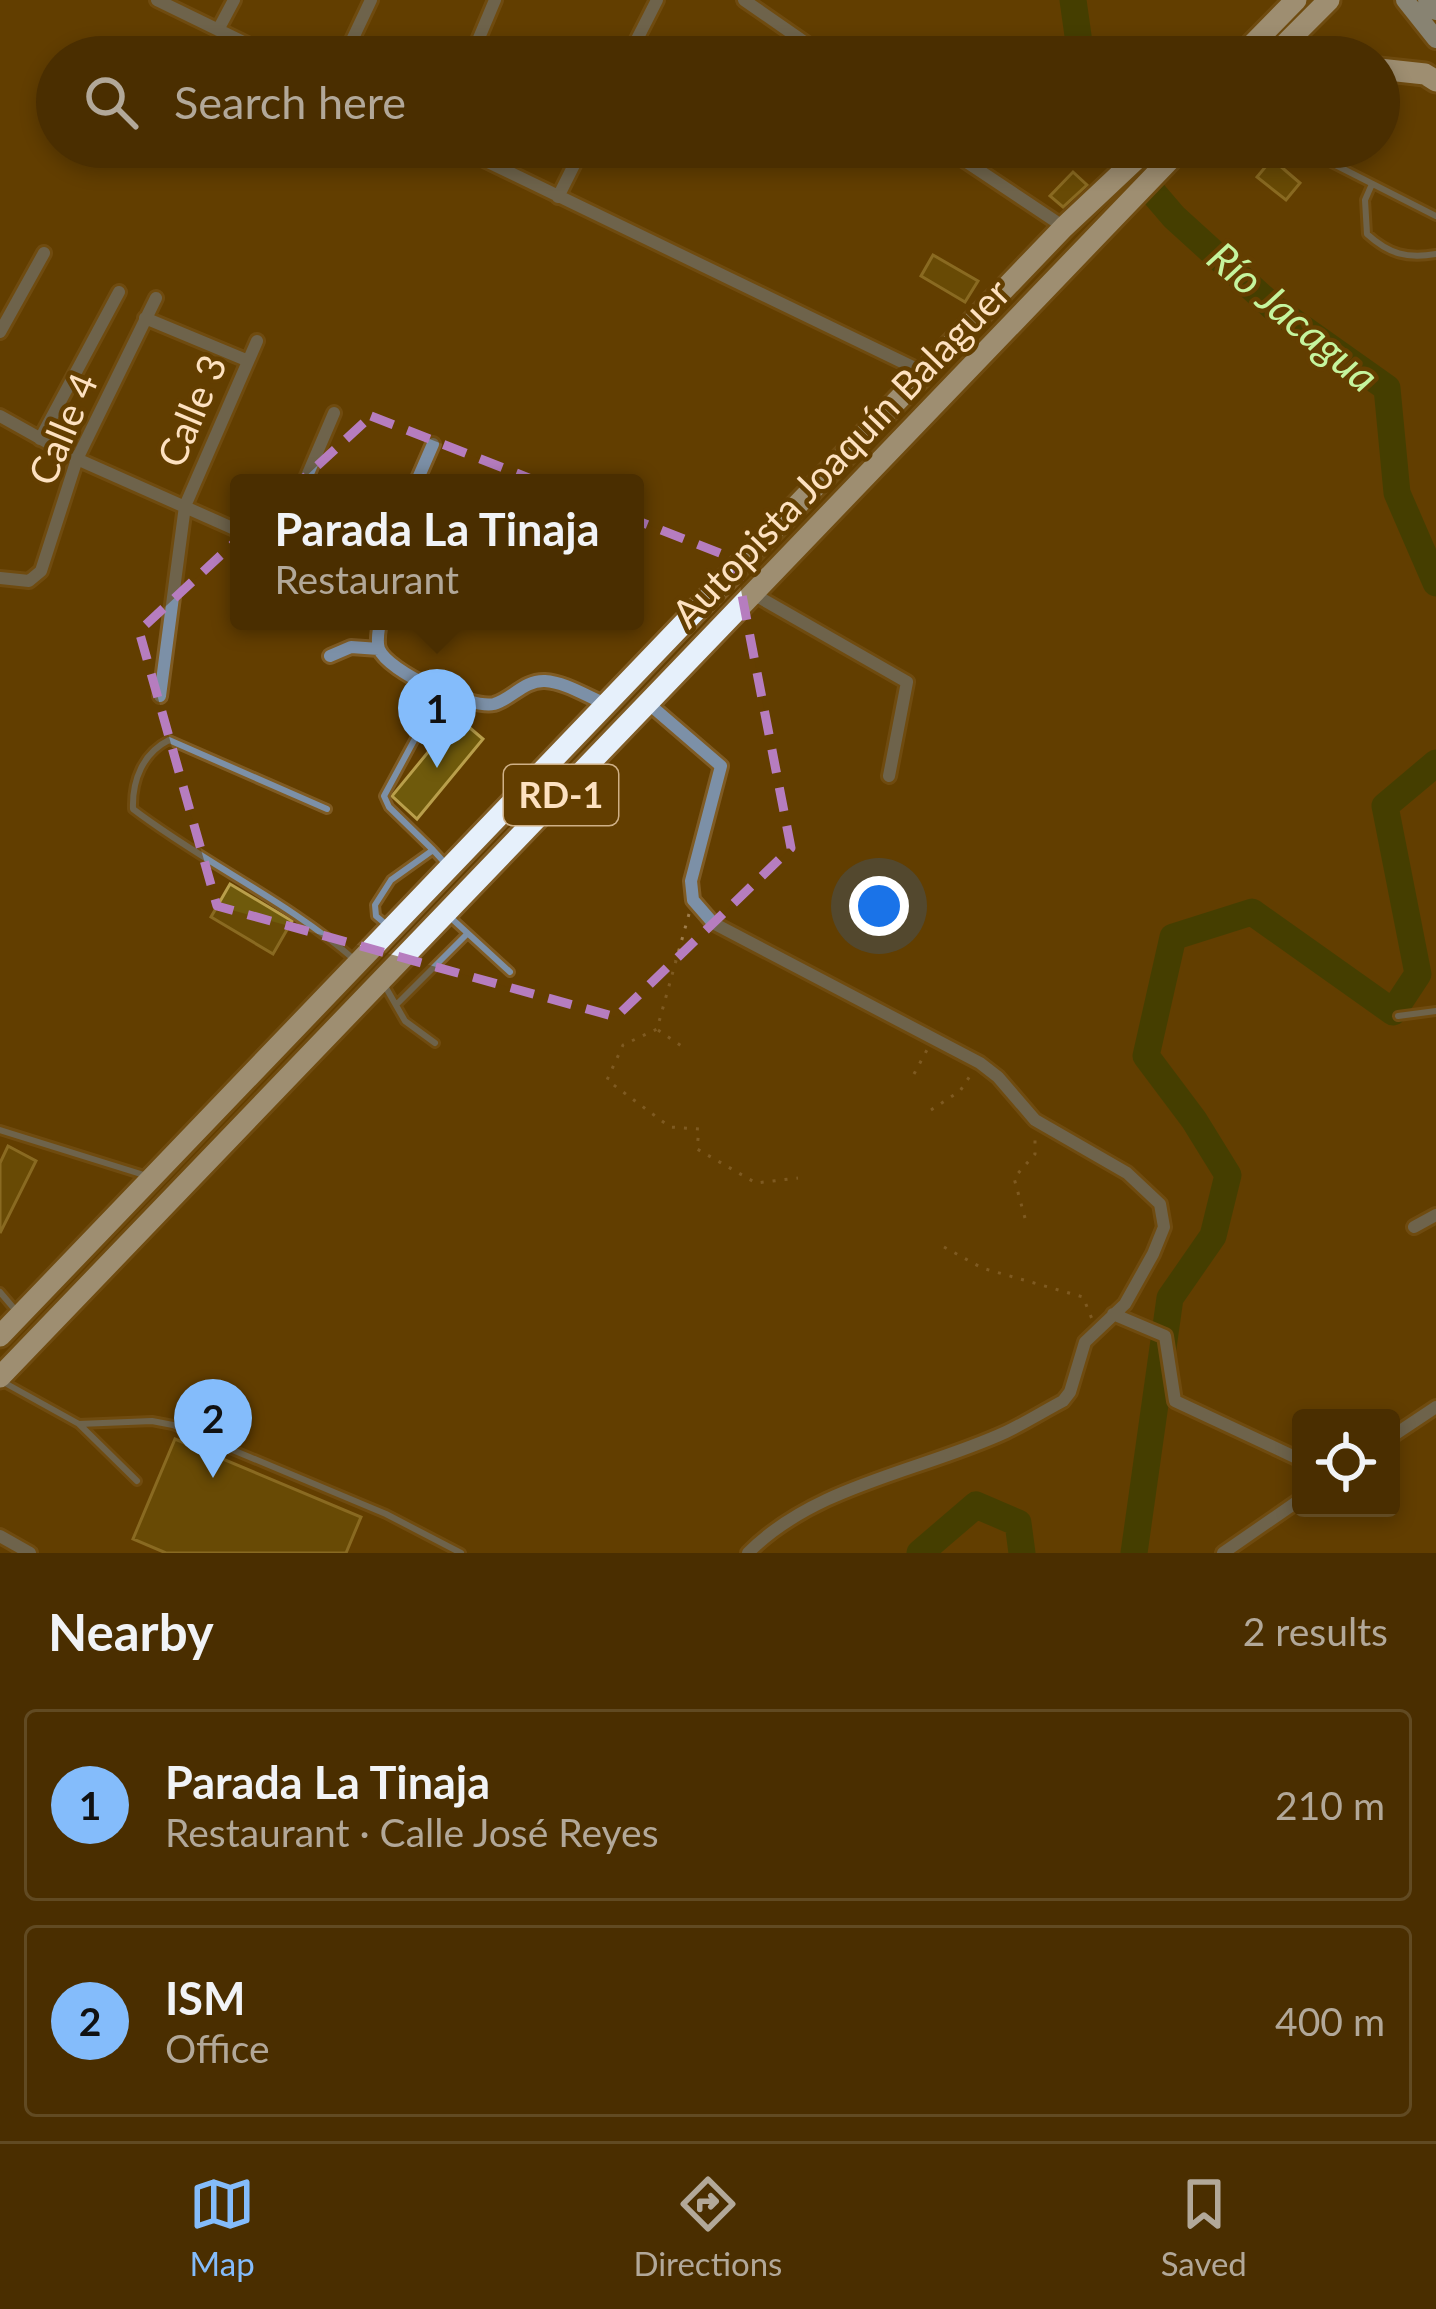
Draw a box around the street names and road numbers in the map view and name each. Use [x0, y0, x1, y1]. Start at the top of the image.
street label: Autopista Joaquín Balaguer [662, 269, 1019, 636]
street label: Calle 3 [147, 348, 235, 473]
street label: Calle 4 [18, 366, 106, 491]
road number: RD-1 [504, 765, 618, 825]

